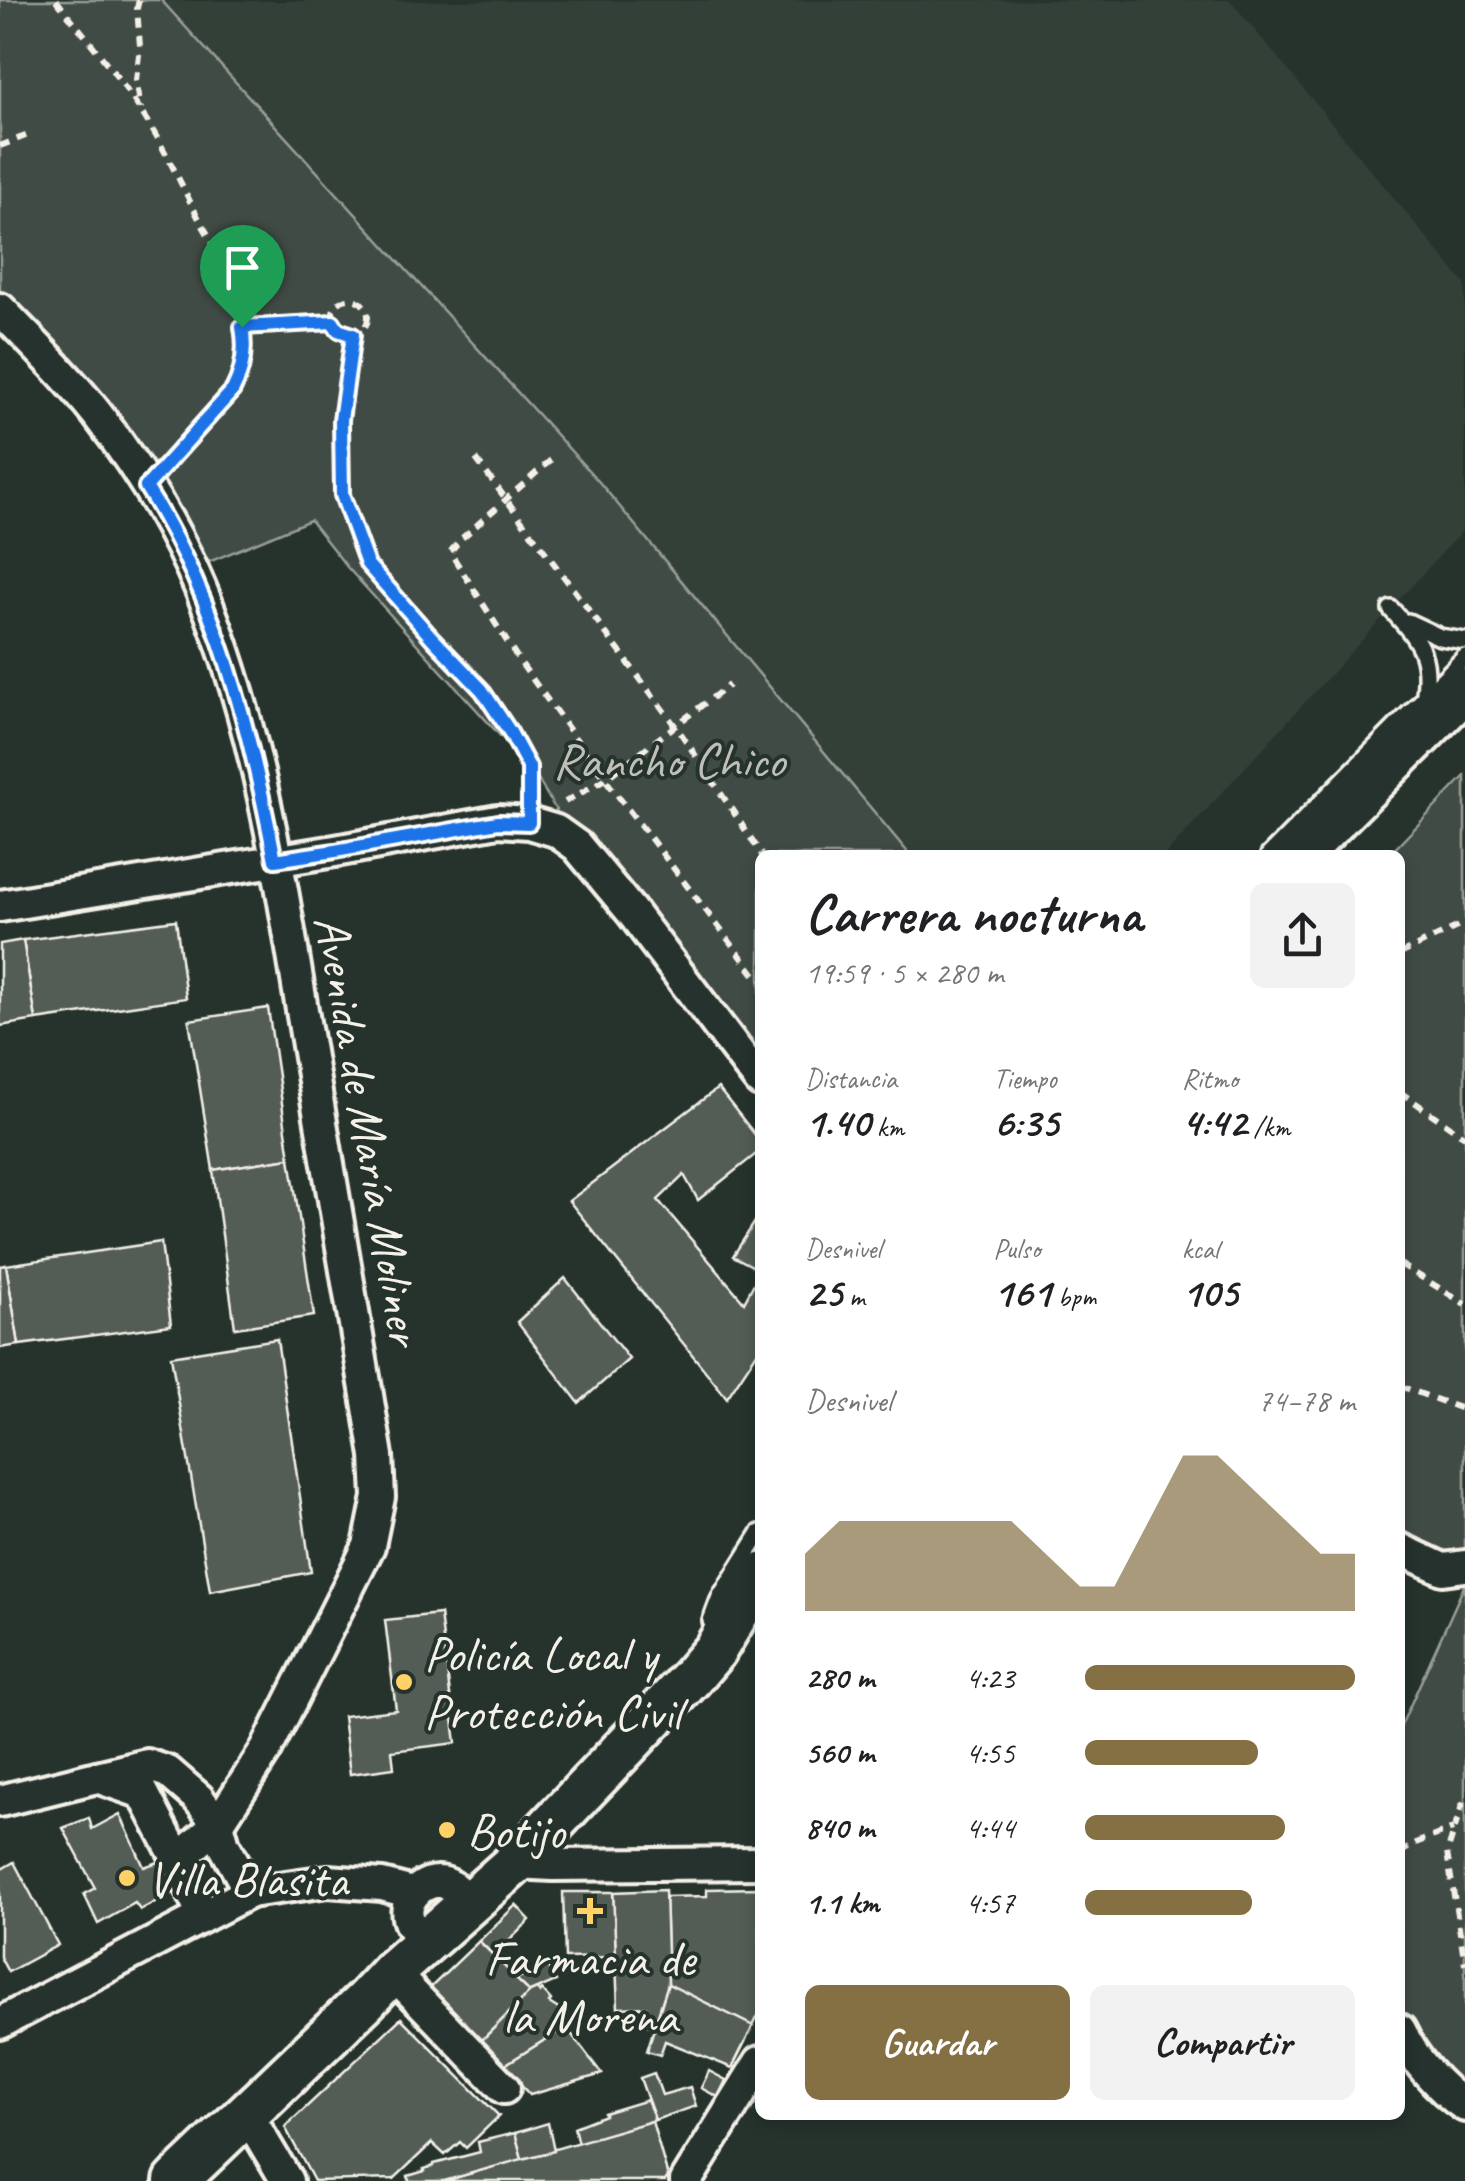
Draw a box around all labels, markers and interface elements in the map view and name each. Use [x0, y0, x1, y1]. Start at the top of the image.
pin [200, 225, 285, 328]
icon: arrive [215, 240, 270, 295]
park label: Rancho Chico [553, 729, 787, 792]
text: Carrera nocturna [805, 879, 1142, 949]
button: share [1250, 883, 1355, 988]
street label: Avenida de María Moliner [300, 910, 438, 1354]
text: 19:59 · 5 × 280 m [805, 952, 1003, 993]
text: Distancia [805, 1061, 897, 1096]
text: Tiempo [993, 1061, 1057, 1096]
text: Ritmo [1182, 1061, 1238, 1096]
text: 1.40 [805, 1096, 870, 1149]
text: 6:35 [993, 1096, 1059, 1149]
text: 4:42 [1182, 1096, 1247, 1149]
text: km [870, 1109, 904, 1144]
text: /km [1247, 1109, 1290, 1144]
text: Desnivel [805, 1231, 881, 1266]
text: Pulso [993, 1231, 1040, 1266]
text: kcal [1182, 1231, 1219, 1266]
text: 25 [805, 1266, 842, 1319]
text: 161 [993, 1266, 1051, 1319]
text: 105 [1182, 1266, 1238, 1319]
text: m [842, 1279, 865, 1314]
text: bpm [1051, 1279, 1096, 1314]
text: Desnivel [805, 1380, 892, 1421]
text: 74–78 m [1257, 1380, 1355, 1421]
place label: Policía Local y Protección Civil [424, 1623, 689, 1744]
text: 280 m [805, 1657, 874, 1698]
text: 4:23 [965, 1657, 1015, 1698]
marker: Policía Local y Protección Civil [393, 1671, 415, 1693]
text: 560 m [805, 1732, 874, 1773]
text: 4:55 [965, 1732, 1015, 1773]
place label: Botijo [467, 1800, 567, 1863]
text: 840 m [805, 1807, 874, 1848]
text: 4:44 [965, 1807, 1015, 1848]
marker: Botijo [436, 1819, 458, 1841]
place label: Villa Blasita [147, 1848, 350, 1911]
marker: Villa Blasita [116, 1867, 138, 1889]
text: 1.1 km [805, 1882, 879, 1923]
text: 4:57 [965, 1882, 1015, 1923]
marker: Farmacia de la Morena [579, 1900, 601, 1922]
place label: Farmacia de la Morena [485, 1927, 698, 2048]
button: Guardar [805, 1985, 1070, 2100]
button: Compartir [1090, 1985, 1355, 2100]

